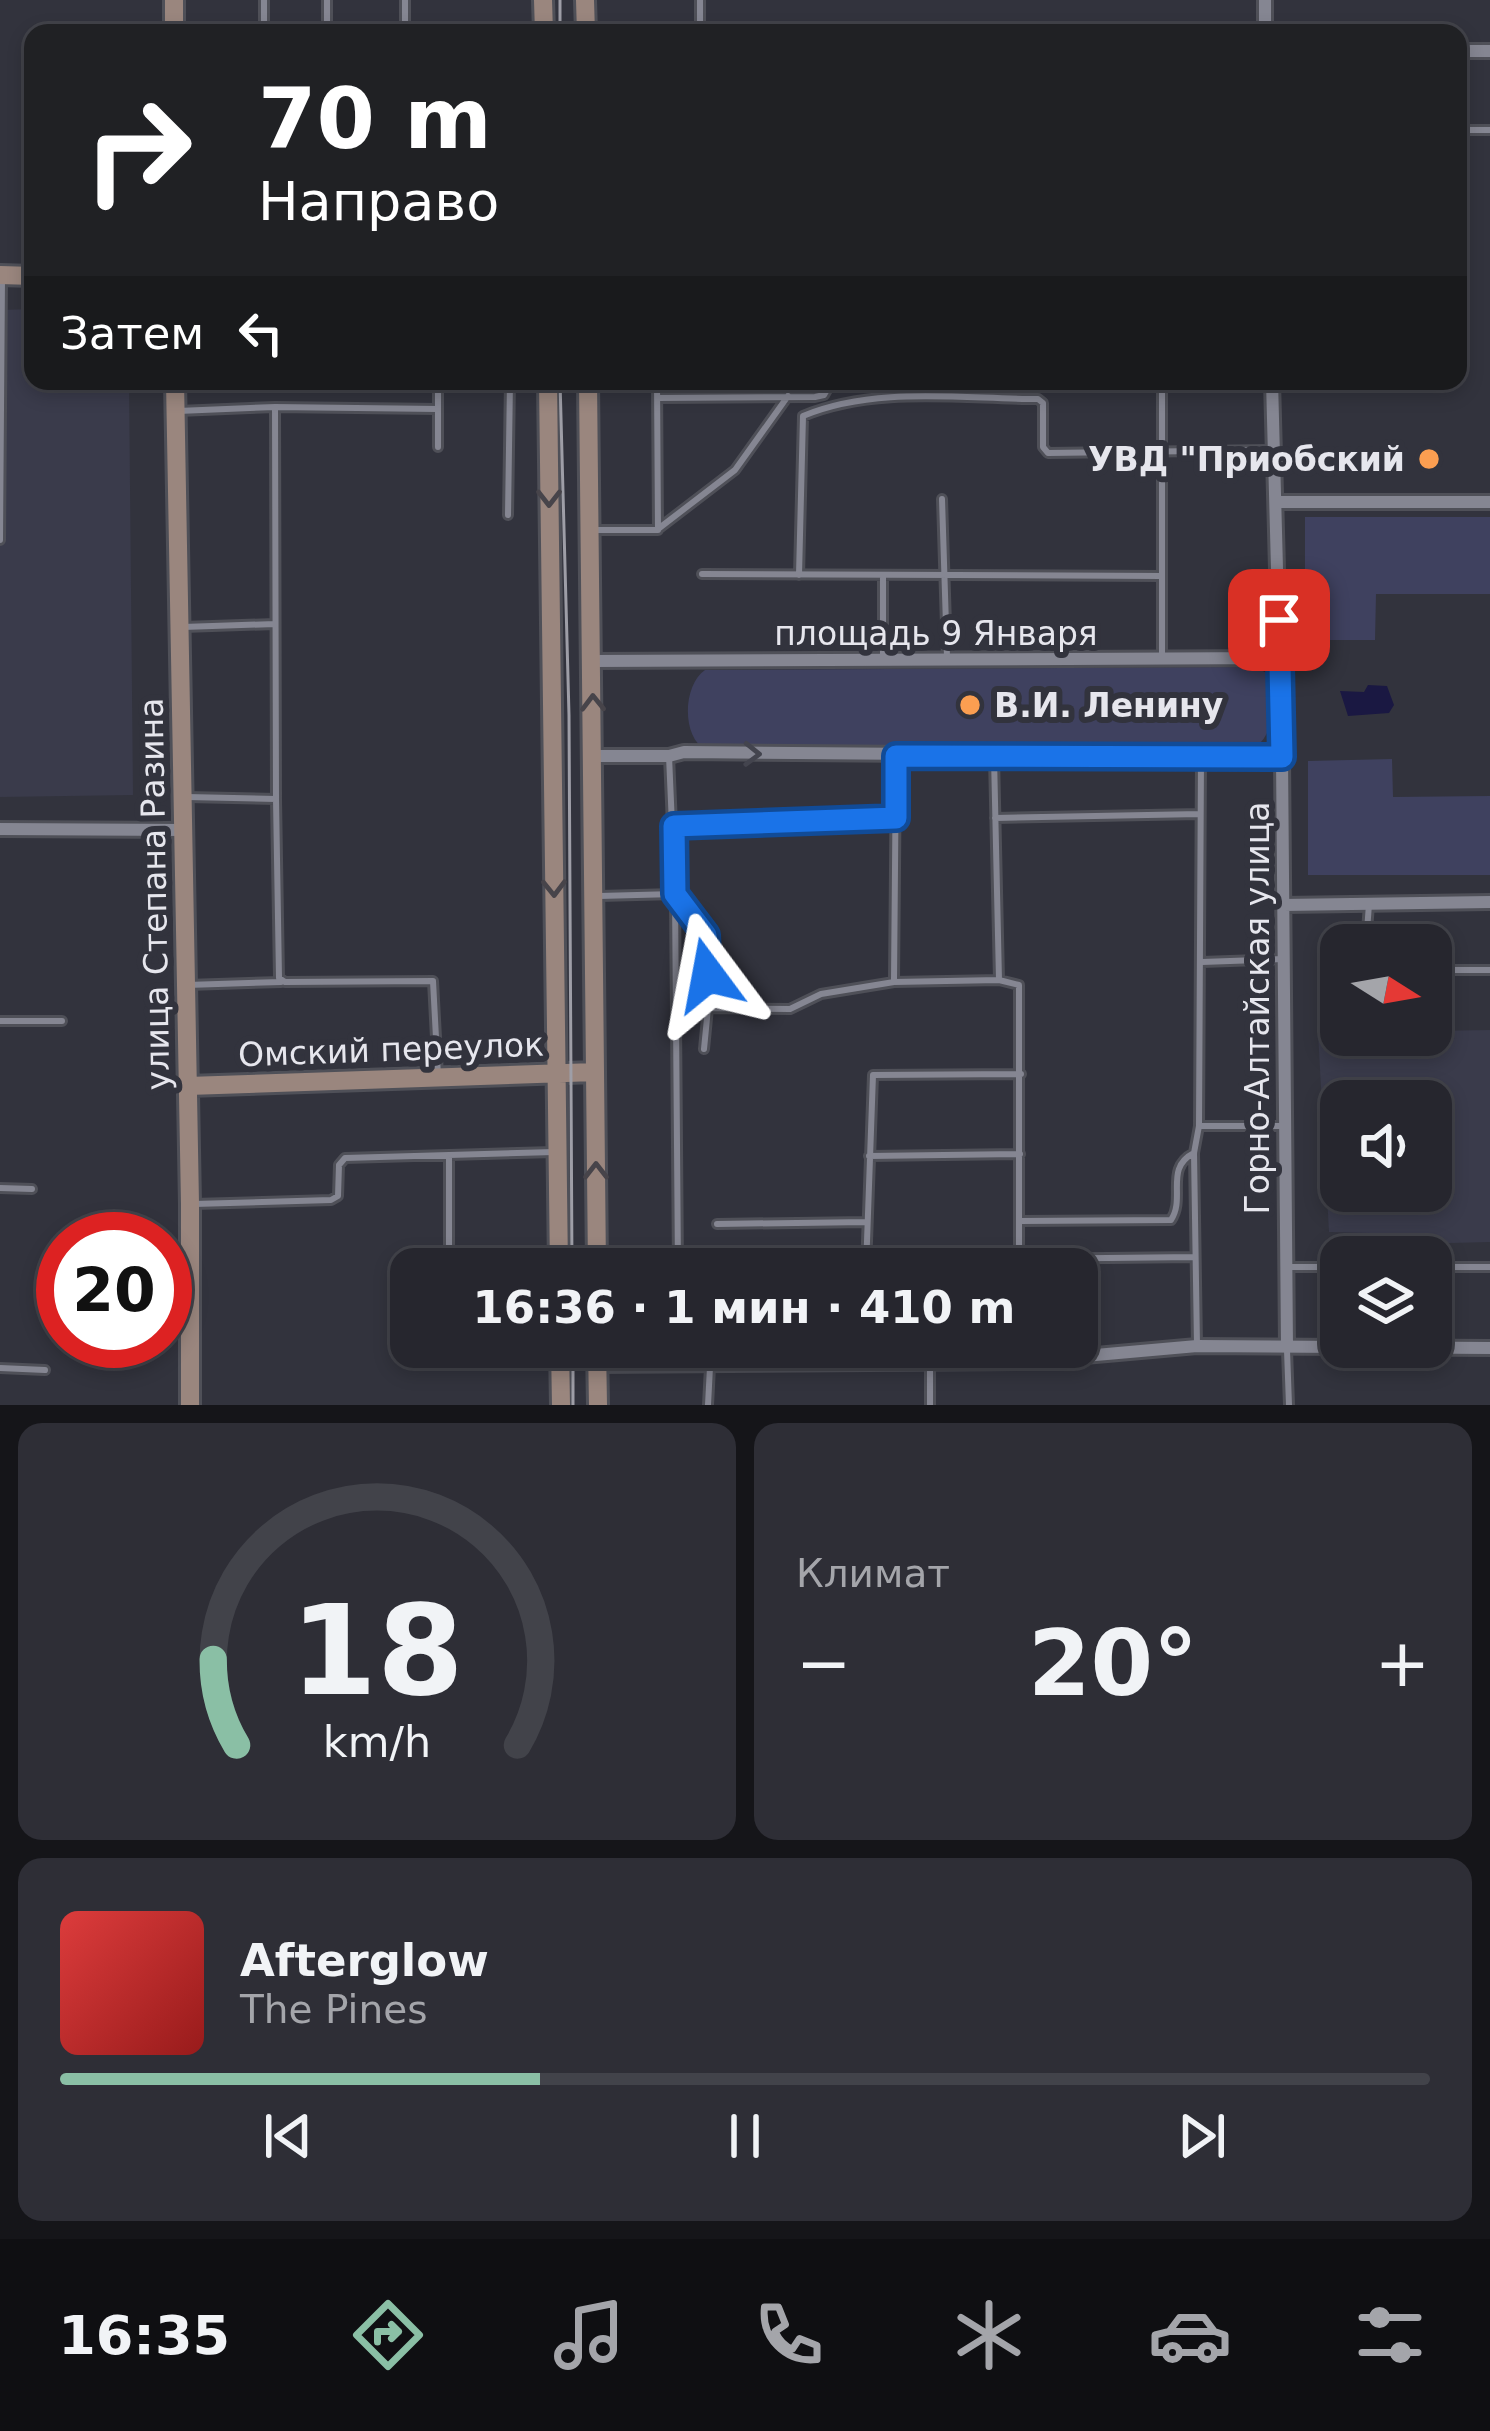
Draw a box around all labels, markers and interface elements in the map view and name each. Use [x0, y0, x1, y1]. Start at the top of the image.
text: 70 m [258, 70, 492, 168]
icon: right [60, 72, 216, 228]
text: Направо [258, 170, 499, 233]
icon: left [228, 300, 294, 366]
text: Затем [60, 307, 204, 360]
place label: УВД "Приобский [1088, 440, 1405, 479]
marker: УВД "Приобский [1416, 446, 1442, 472]
one-way arrow [536, 490, 562, 508]
pin [1228, 569, 1330, 671]
icon: arrive [1246, 587, 1312, 653]
street label: площадь 9 Января [774, 614, 1098, 653]
place label: В.И. Ленину [994, 686, 1223, 725]
marker: В.И. Ленину [957, 692, 983, 718]
one-way arrow [580, 693, 606, 711]
street label: улица Степана Разина [132, 697, 177, 1091]
one-way arrow [743, 740, 762, 766]
street label: Горно-Алтайская улица [1238, 802, 1277, 1214]
one-way arrow [540, 879, 566, 898]
position arrow [645, 912, 771, 1038]
north arrow [1320, 924, 1452, 1056]
map controls [1320, 924, 1452, 1368]
street label: Омский переулок [237, 1025, 545, 1074]
button: sound [1320, 1080, 1452, 1212]
one-way arrow [583, 1161, 609, 1179]
speed limit sign: 20 [36, 1212, 192, 1368]
button: layers [1320, 1236, 1452, 1368]
text: 16:36 · 1 мин · 410 m [473, 1281, 1015, 1334]
text: Климат [796, 1551, 950, 1596]
text: 18 [290, 1578, 464, 1723]
text: 20° [1028, 1611, 1198, 1716]
text: − [796, 1625, 851, 1702]
text: + [1375, 1625, 1430, 1702]
text: km/h [323, 1716, 431, 1766]
text: Afterglow [240, 1934, 489, 1987]
text: The Pines [240, 1987, 427, 2032]
icon: previous [255, 2103, 321, 2169]
icon: pause [712, 2103, 778, 2169]
icon: next [1169, 2103, 1235, 2169]
icon: directions [346, 2293, 430, 2377]
icon: music [547, 2293, 631, 2377]
icon: phone [747, 2293, 831, 2377]
icon: climate [947, 2293, 1031, 2377]
icon: car [1148, 2293, 1232, 2377]
icon: filters [1348, 2293, 1432, 2377]
text: 16:35 [58, 2304, 230, 2367]

